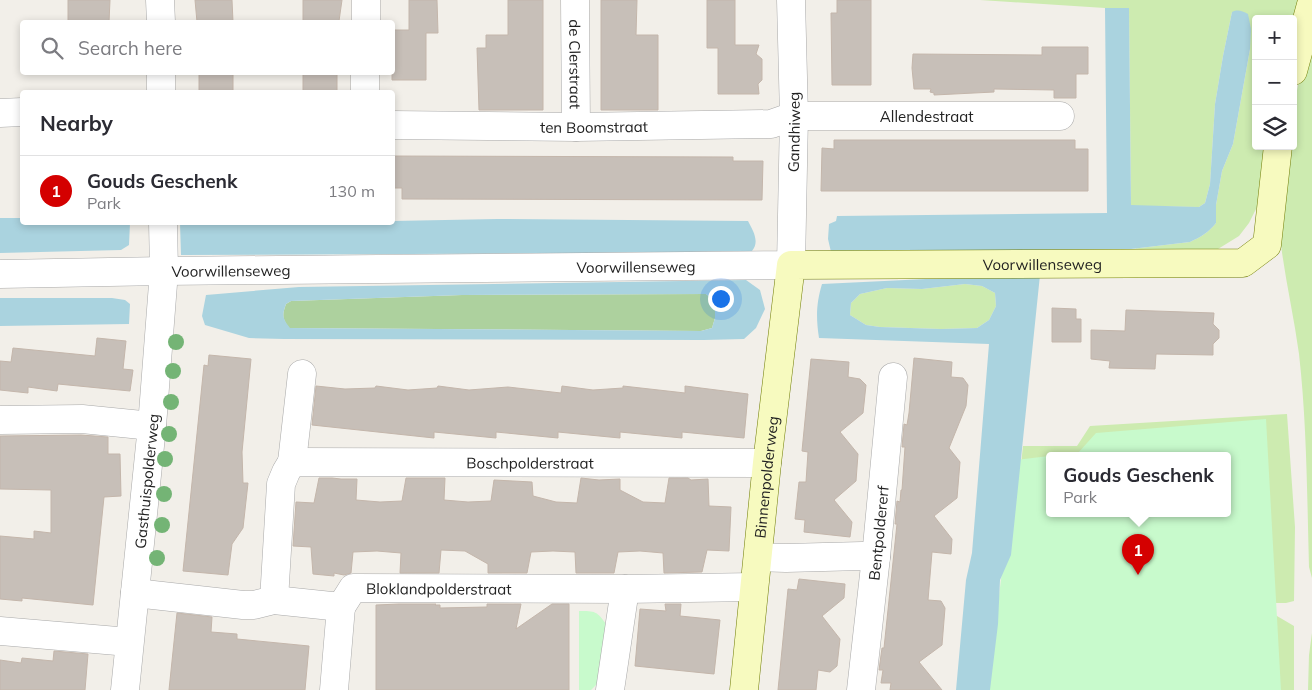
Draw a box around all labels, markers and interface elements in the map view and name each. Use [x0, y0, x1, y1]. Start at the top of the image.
map controls [1252, 15, 1297, 150]
button: + [1252, 15, 1297, 60]
street label: de Clerstraat [566, 19, 585, 109]
search box [20, 20, 395, 75]
icon: search [38, 34, 66, 62]
text: Search here [78, 36, 182, 60]
button: − [1252, 60, 1297, 105]
street label: Gandhiweg [783, 92, 804, 172]
button: layers [1252, 105, 1297, 150]
street label: Allendestraat [880, 107, 973, 126]
text: Nearby [40, 110, 113, 136]
street label: ten Boomstraat [540, 116, 648, 137]
text: Gouds Geschenk [87, 169, 238, 193]
text: 1 [51, 181, 61, 201]
text: 130 m [328, 181, 375, 201]
text: Park [87, 193, 121, 213]
street label: Voorwillenseweg [983, 254, 1102, 274]
street label: Voorwillenseweg [576, 256, 696, 277]
street label: Voorwillenseweg [171, 260, 291, 280]
your location [708, 286, 734, 312]
street label: Gasthuispolderweg [130, 413, 162, 549]
street label: Binnenpolderweg [750, 415, 782, 539]
popup [1046, 452, 1231, 517]
street label: Boschpolderstraat [466, 453, 594, 472]
text: Gouds Geschenk [1063, 463, 1214, 487]
street label: Bentpoldererf [864, 484, 892, 581]
text: Park [1063, 487, 1097, 507]
pin: 1 [1122, 534, 1154, 575]
street label: Bloklandpolderstraat [366, 579, 512, 598]

